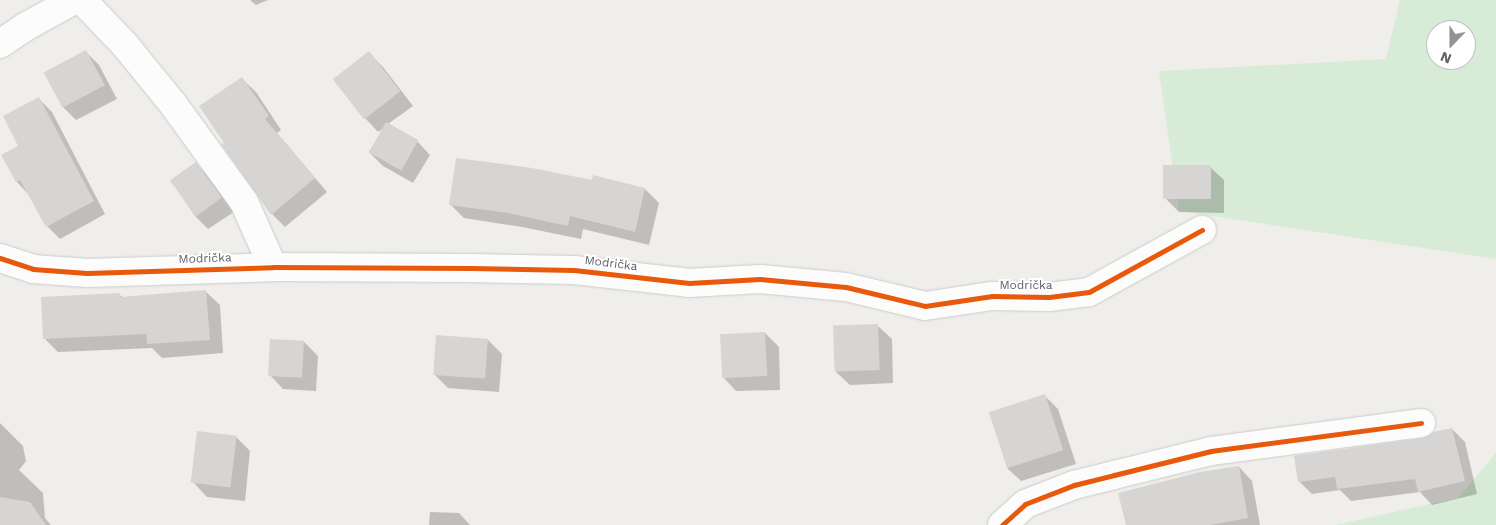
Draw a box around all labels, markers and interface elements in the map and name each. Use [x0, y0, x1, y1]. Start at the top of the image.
north arrow [1426, 20, 1476, 70]
text: N [1438, 49, 1454, 67]
street label: Modrička [178, 251, 232, 267]
street label: Modrička [584, 254, 638, 274]
street label: Modrička [999, 279, 1053, 293]

